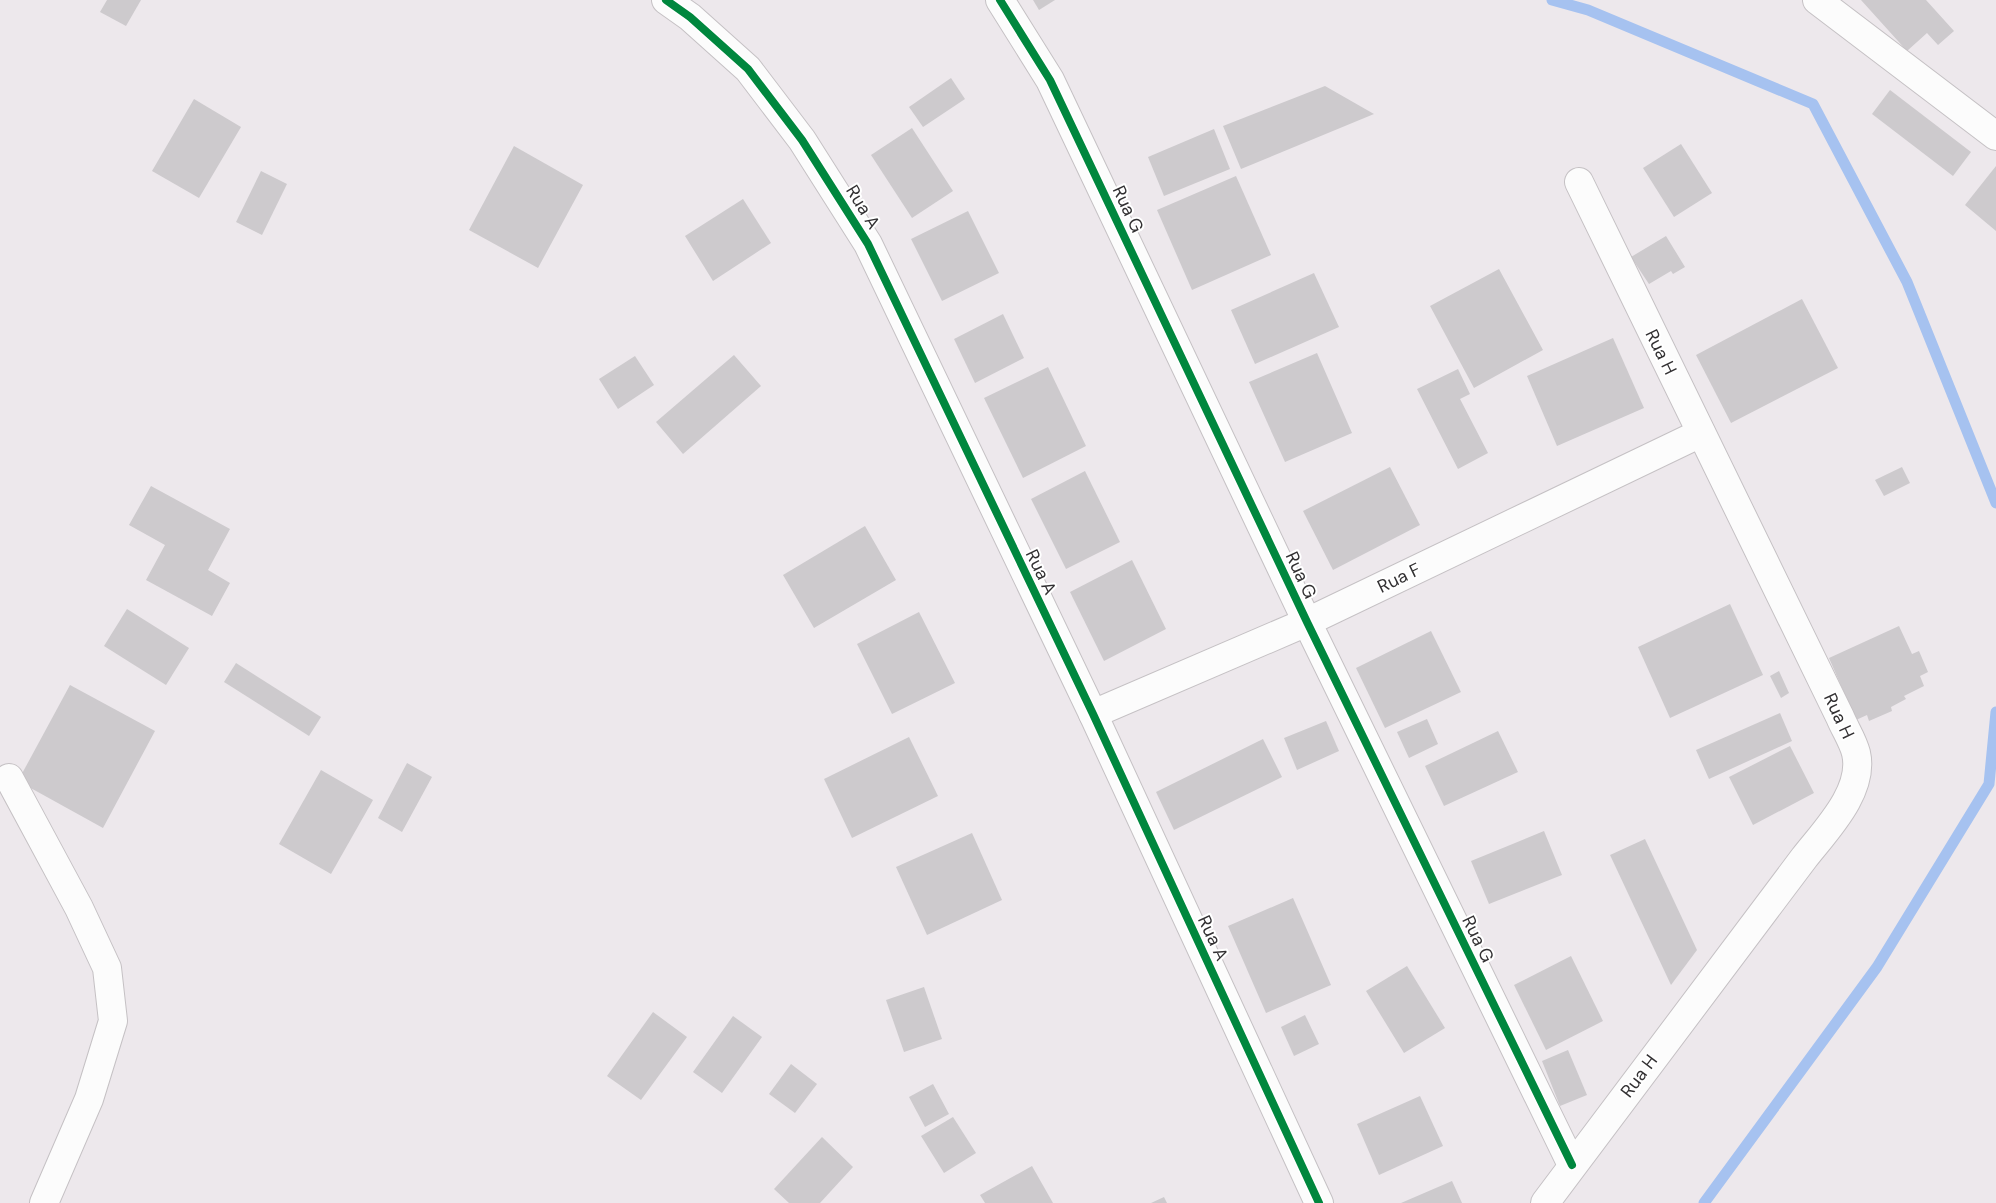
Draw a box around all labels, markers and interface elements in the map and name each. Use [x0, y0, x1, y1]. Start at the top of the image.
street label: Rua A [840, 180, 886, 234]
street label: Rua G [1107, 182, 1149, 236]
street label: Rua H [1640, 325, 1682, 379]
street label: Rua A [1020, 545, 1062, 599]
street label: Rua G [1280, 548, 1322, 602]
street label: Rua F [1373, 557, 1425, 599]
street label: Rua H [1818, 689, 1860, 743]
street label: Rua A [1192, 911, 1234, 965]
street label: Rua G [1456, 912, 1500, 966]
street label: Rua H [1615, 1050, 1663, 1102]

